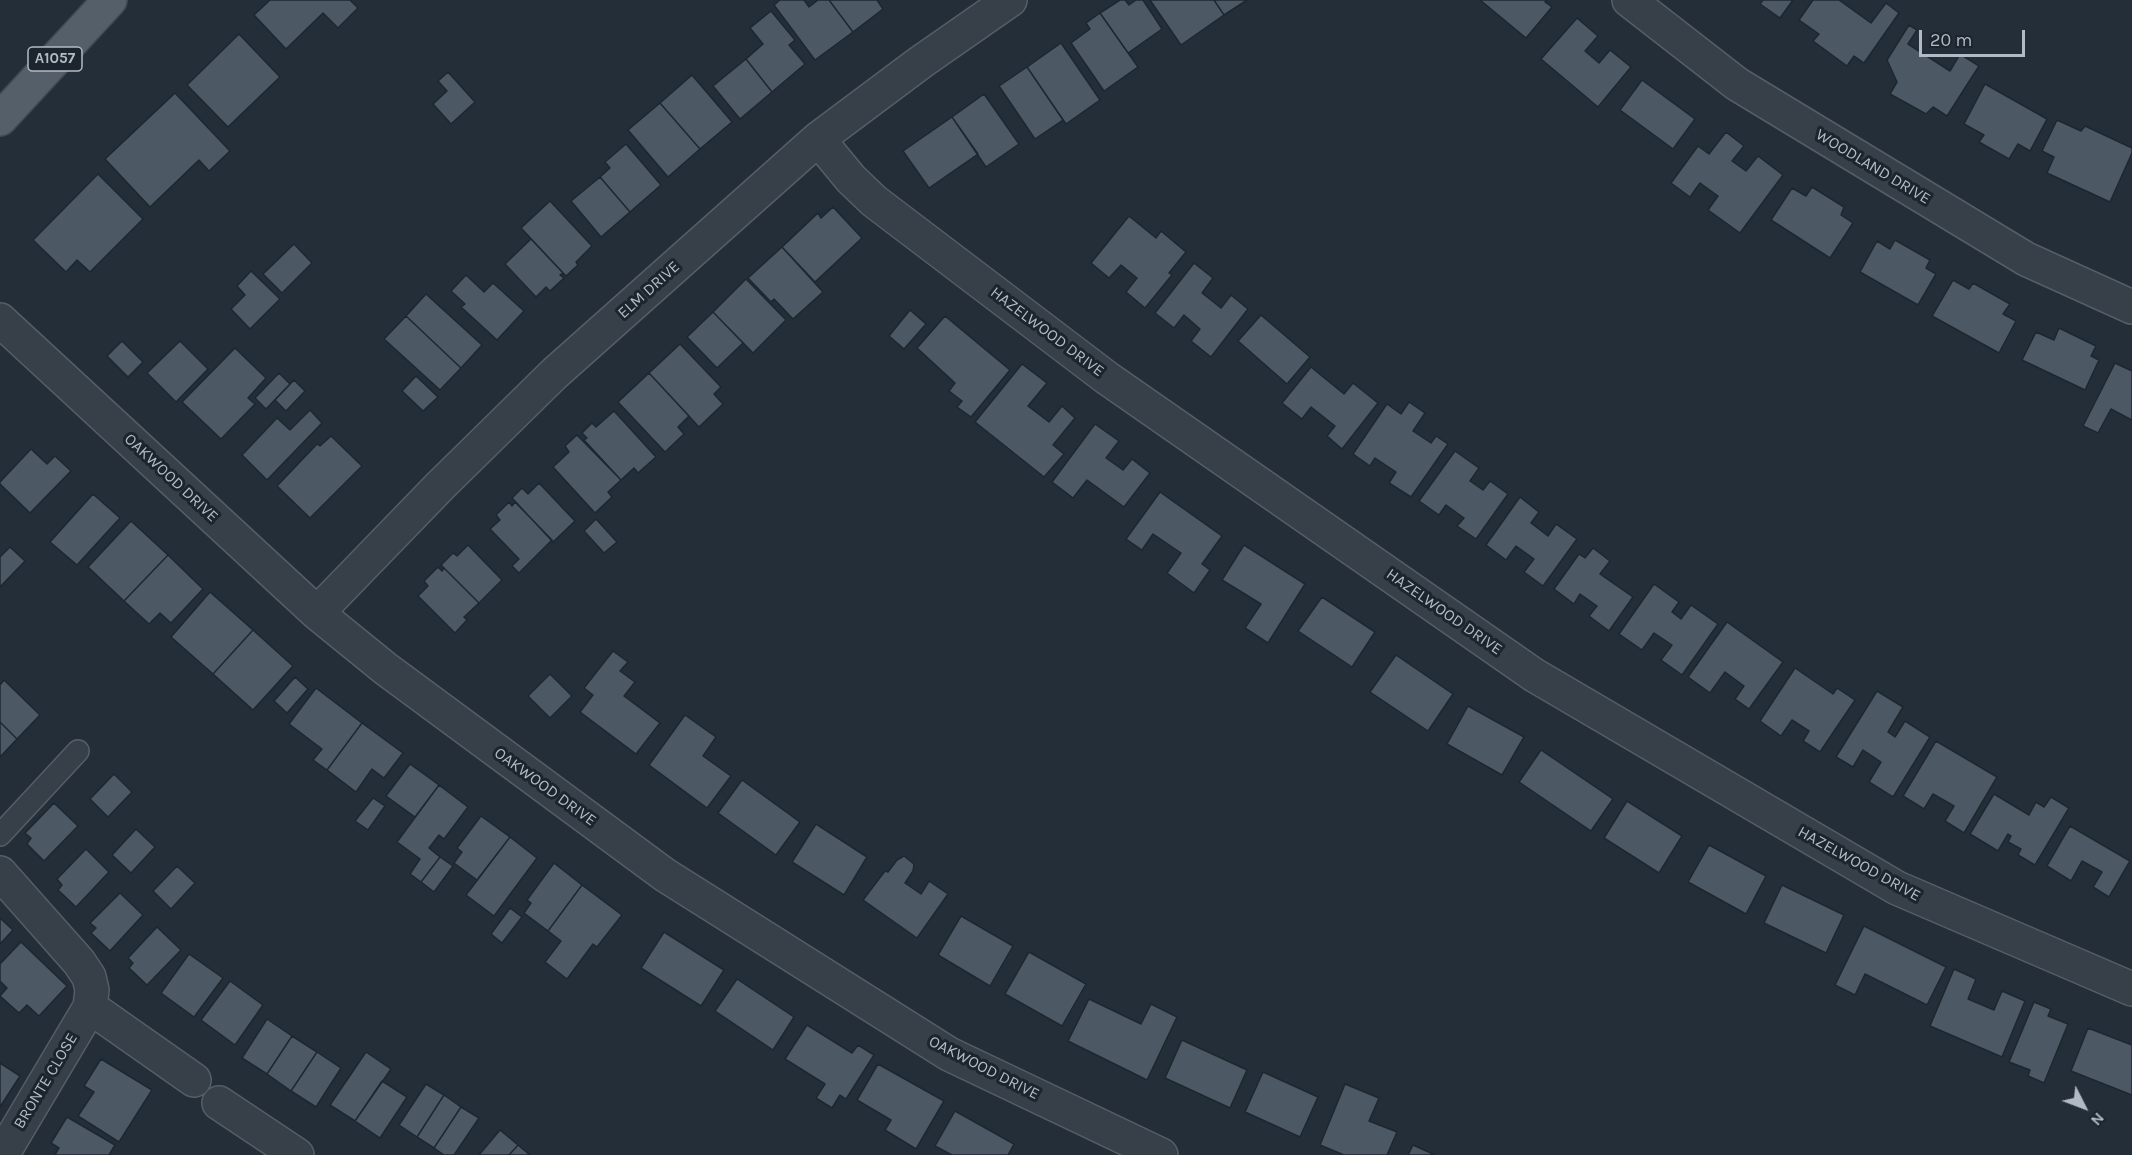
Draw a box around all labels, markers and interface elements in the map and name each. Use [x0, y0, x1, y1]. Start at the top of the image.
scale bar [1922, 18, 2028, 56]
text: 20 m [1930, 29, 1972, 51]
road number: A1057 [28, 47, 82, 71]
street label: WOODLAND DRIVE [1812, 125, 1934, 209]
street label: ELM DRIVE [614, 257, 684, 323]
street label: HAZELWOOD DRIVE [986, 283, 1108, 381]
street label: OAKWOOD DRIVE [120, 430, 222, 526]
street label: HAZELWOOD DRIVE [1382, 565, 1506, 659]
street label: OAKWOOD DRIVE [490, 744, 600, 830]
street label: HAZELWOOD DRIVE [1794, 822, 1924, 906]
street label: BRONTE CLOSE [10, 1030, 82, 1132]
street label: OAKWOOD DRIVE [926, 1032, 1042, 1104]
north arrow [2054, 1077, 2114, 1137]
text: N [2087, 1109, 2109, 1130]

